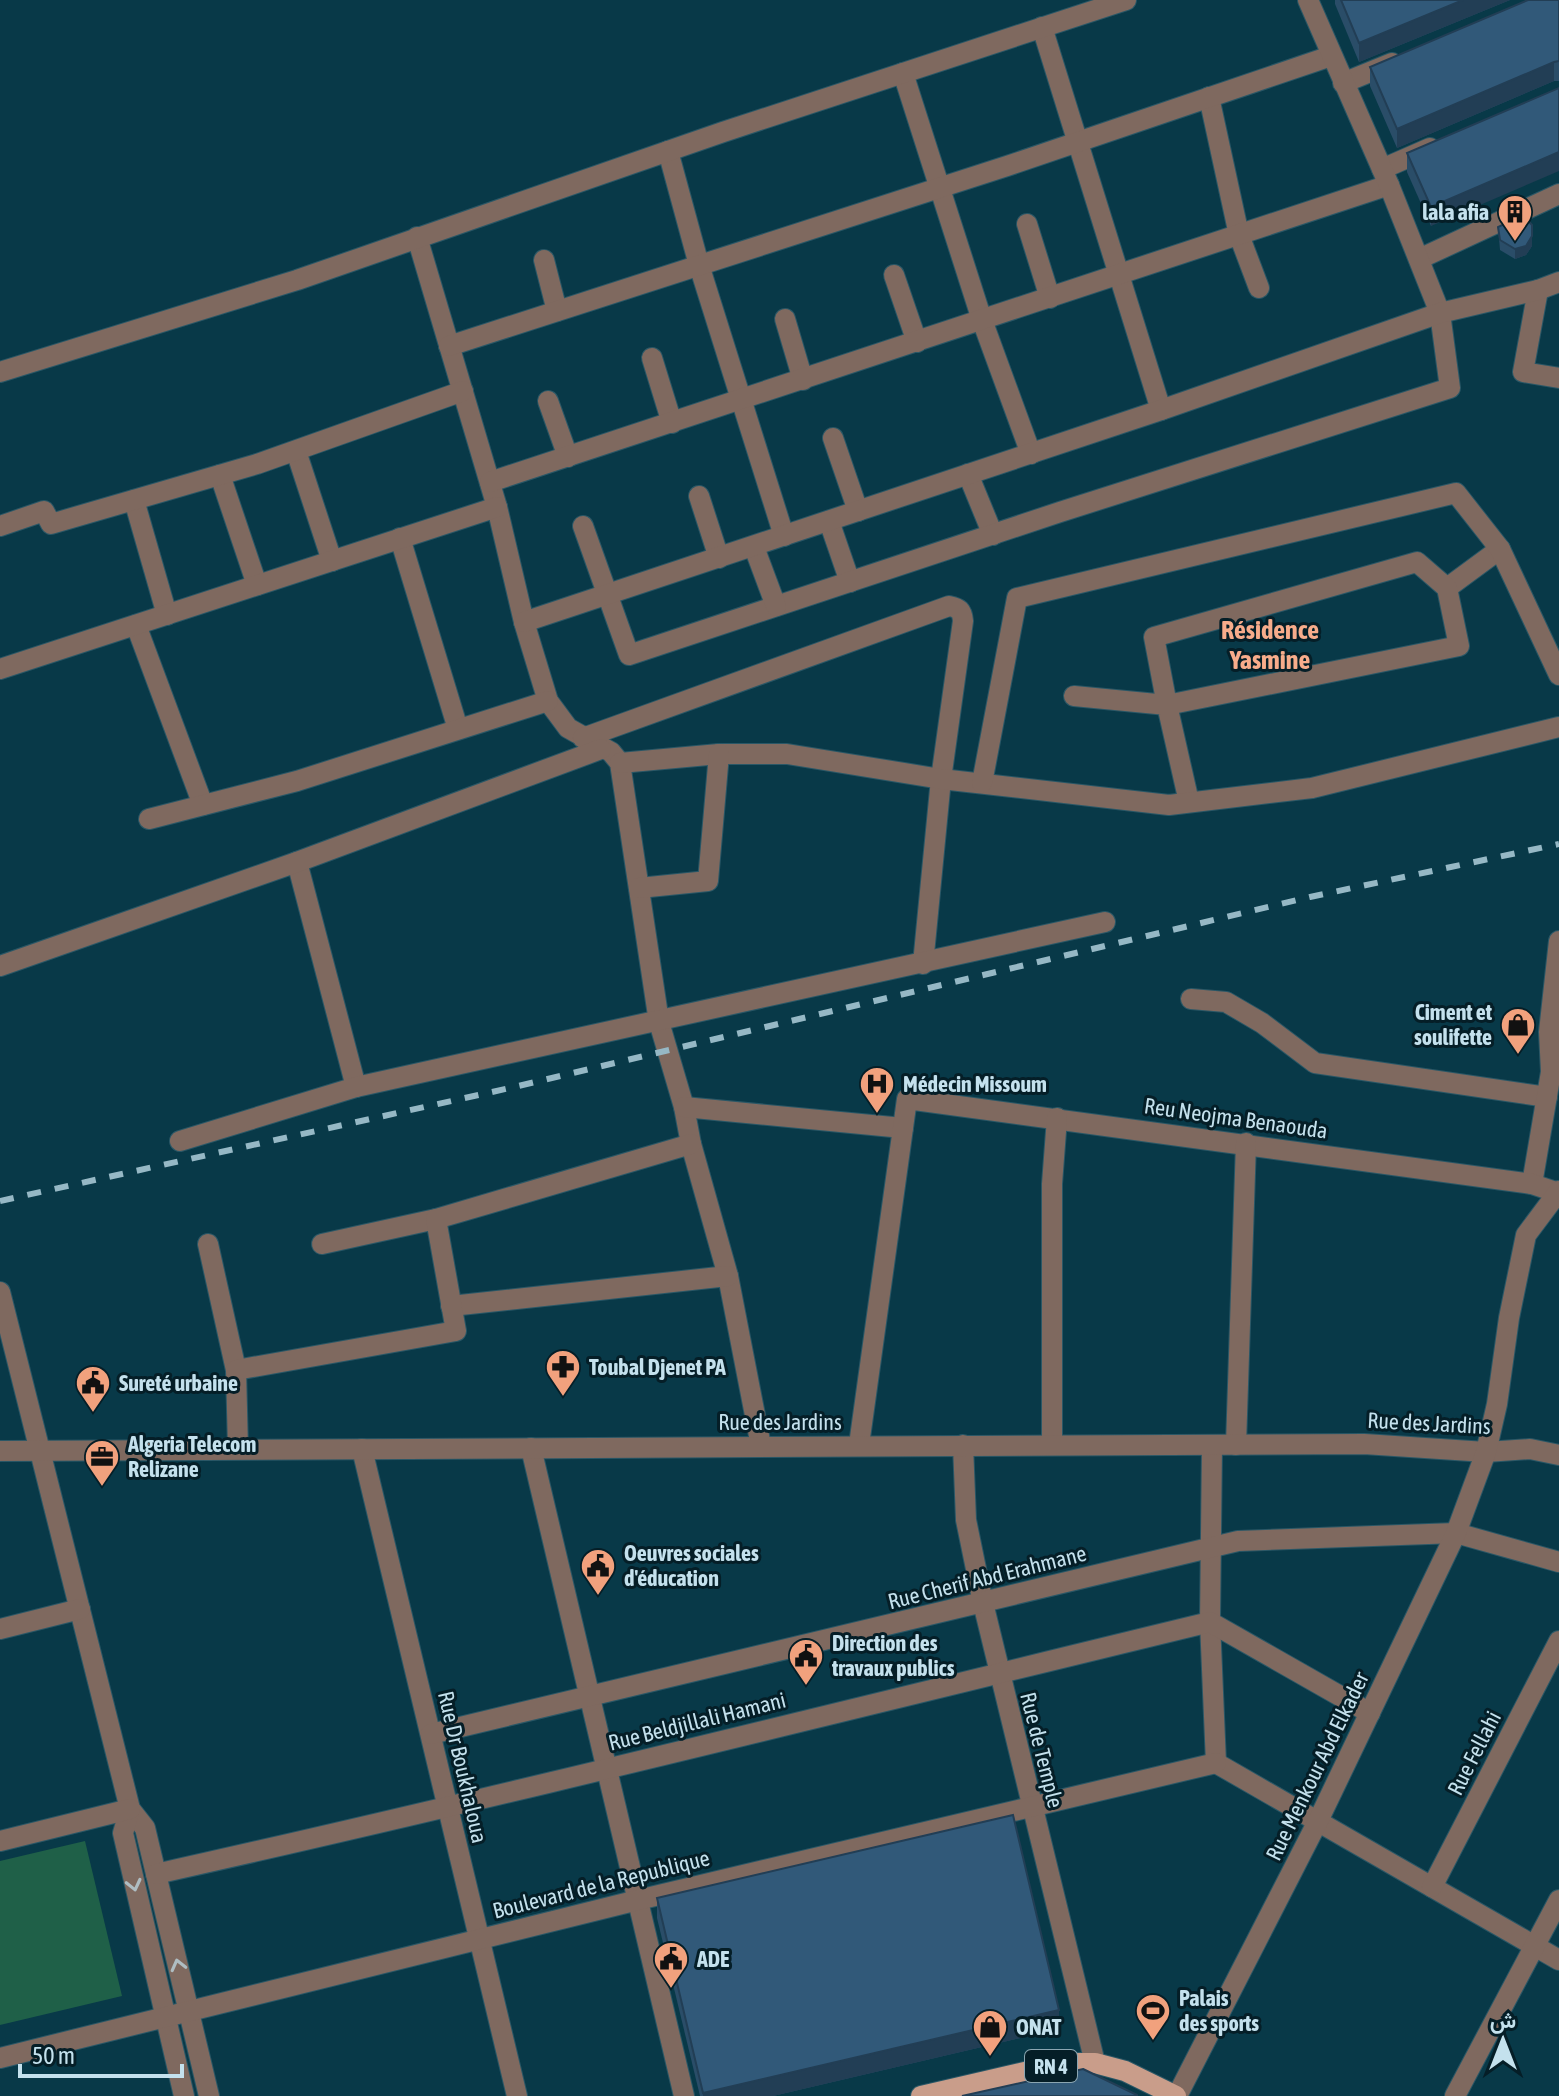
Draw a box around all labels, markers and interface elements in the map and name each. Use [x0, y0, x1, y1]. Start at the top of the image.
building icon: lala afia [1496, 193, 1534, 243]
place label: lala afia [1422, 199, 1489, 225]
district label: Résidence Yasmine [1221, 615, 1319, 675]
place label: Ciment et soulifette [1414, 999, 1493, 1050]
shop icon: Ciment et soulifette [1499, 1006, 1537, 1056]
hospital icon: Médecin Missoum [858, 1065, 896, 1115]
place label: Médecin Missoum [903, 1071, 1047, 1097]
street label: Reu Neojma Benaouda [1143, 1092, 1329, 1144]
pharmacy icon: Toubal Djenet PA [544, 1348, 582, 1398]
place label: Toubal Djenet PA [589, 1354, 726, 1380]
public building icon: Sureté urbaine [74, 1364, 112, 1414]
place label: Sureté urbaine [119, 1370, 238, 1396]
street label: Rue des Jardins [1367, 1407, 1492, 1439]
street label: Rue des Jardins [718, 1409, 842, 1435]
place label: Algeria Telecom Relizane [127, 1431, 256, 1482]
office icon: Algeria Telecom Relizane [83, 1438, 121, 1488]
place label: Oeuvres sociales d'éducation [624, 1540, 759, 1591]
street label: Rue Cherif Abd Erahmane [885, 1540, 1089, 1614]
public building icon: Oeuvres sociales d'éducation [579, 1547, 617, 1597]
place label: Direction des travaux publics [831, 1630, 955, 1681]
public building icon: Direction des travaux publics [787, 1637, 825, 1687]
street label: Rue Menkour Abd Elkader [1260, 1667, 1374, 1864]
street label: Rue Beldjillali Hamani [606, 1686, 788, 1756]
street label: Rue Dr Boukhaloua [433, 1688, 493, 1846]
street label: Rue de Temple [1015, 1689, 1069, 1811]
street label: Rue Fellahi [1442, 1707, 1506, 1799]
street label: Boulevard de la Republique [490, 1844, 712, 1924]
one-way arrow [125, 1878, 142, 1891]
public building icon: ADE [652, 1940, 690, 1990]
place label: ADE [696, 1946, 730, 1972]
one-way arrow [170, 1959, 187, 1973]
place label: Palais des sports [1179, 1985, 1259, 2036]
sports icon: Palais des sports [1134, 1992, 1172, 2042]
north arrow [1463, 2000, 1543, 2080]
text: ش [1490, 2007, 1516, 2034]
shop icon: ONAT [971, 2008, 1009, 2058]
place label: ONAT [1016, 2014, 1062, 2040]
scale bar [20, 2028, 182, 2078]
text: 50 m [32, 2042, 75, 2069]
road number: RN 4 [1025, 2050, 1077, 2082]

